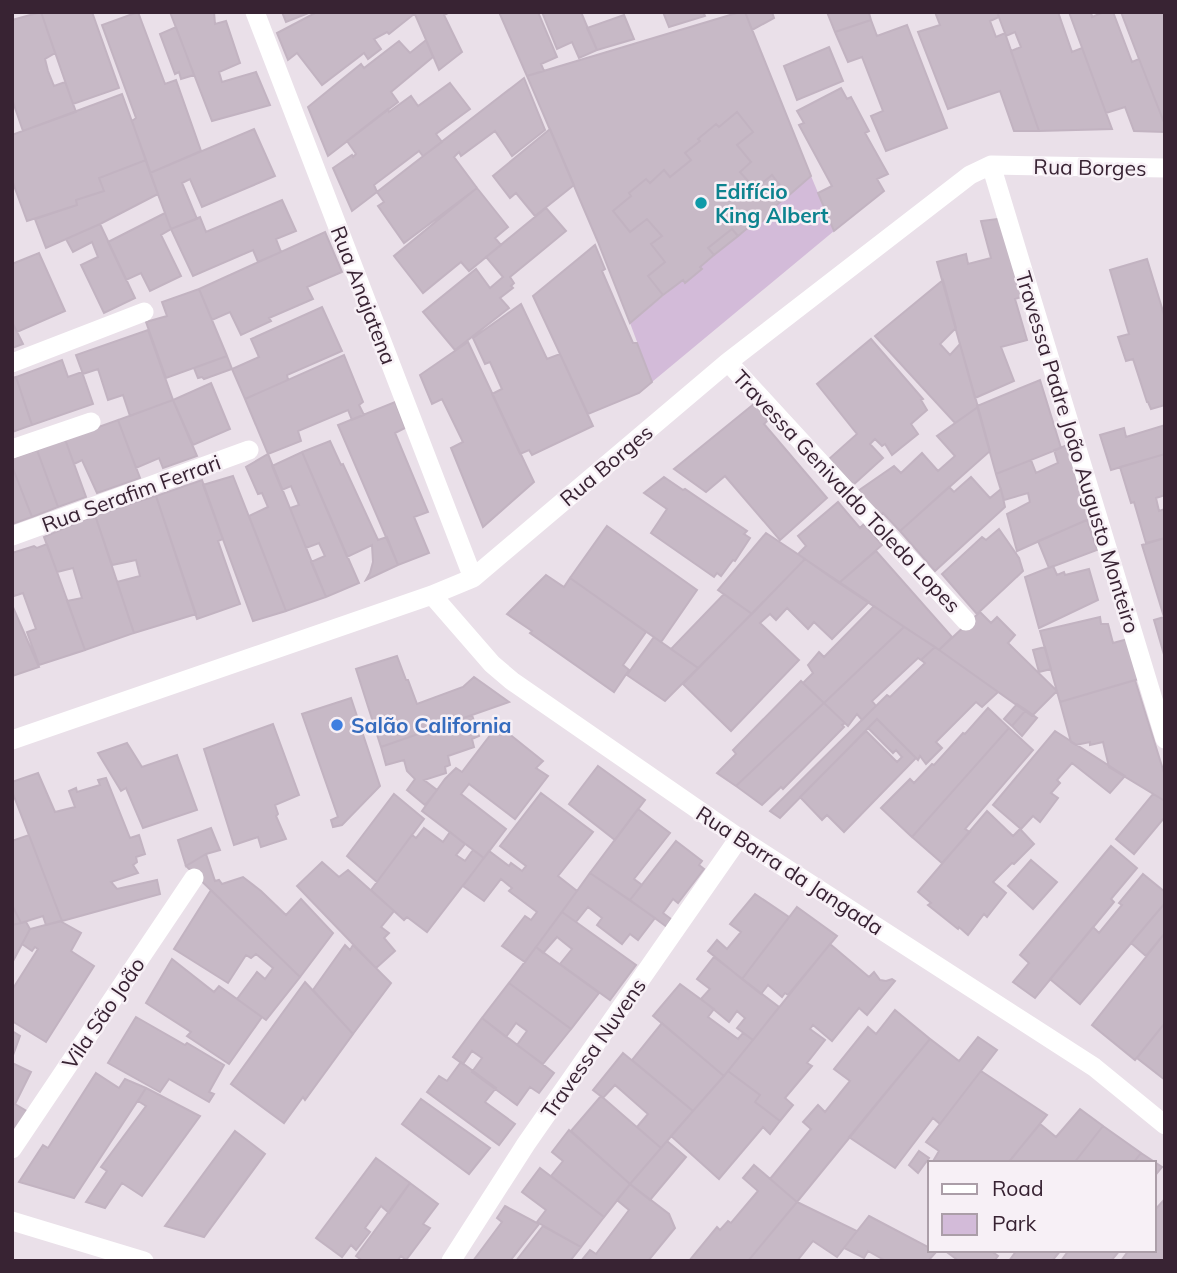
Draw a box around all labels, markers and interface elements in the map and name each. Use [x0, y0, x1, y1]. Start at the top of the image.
street label: Rua Borges [1033, 153, 1147, 181]
place label: Edifício King Albert [715, 178, 829, 228]
marker: Edifício King Albert [693, 195, 709, 211]
street label: Rua Anajatena [326, 222, 402, 368]
street label: Travessa Padre João Augusto Monteiro [1010, 268, 1146, 636]
street label: Travessa Genivaldo Toledo Lopes [728, 364, 966, 618]
street label: Rua Borges [554, 419, 658, 511]
street label: Rua Serafim Ferrari [38, 449, 224, 537]
place label: Salão California [351, 712, 512, 738]
marker: Salão California [329, 717, 345, 733]
street label: Rua Barra da Jangada [692, 800, 888, 940]
street label: Vila São João [56, 952, 150, 1074]
street label: Travessa Nuvens [535, 973, 651, 1123]
legend [928, 1161, 1156, 1252]
text: Road [992, 1175, 1043, 1201]
text: Park [992, 1210, 1036, 1236]

